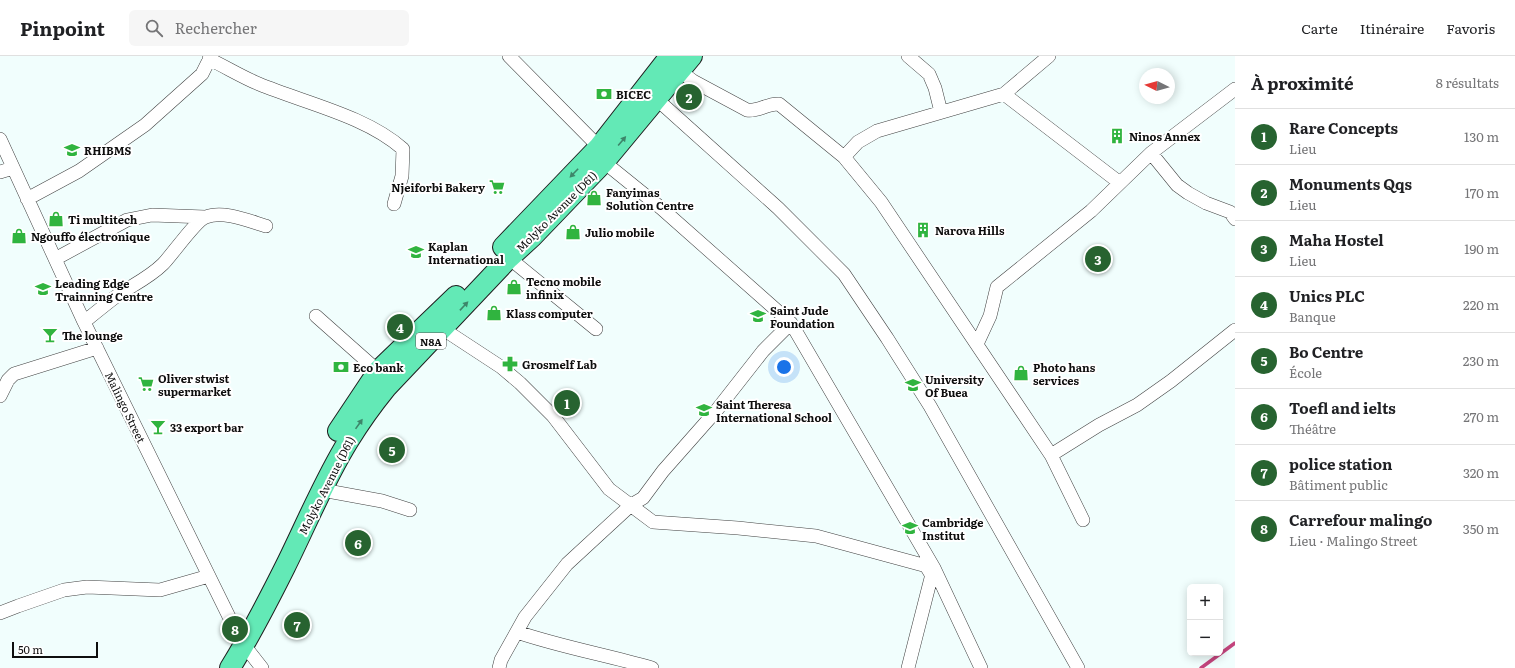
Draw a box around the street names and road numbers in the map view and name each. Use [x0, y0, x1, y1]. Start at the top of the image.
street label: Molyko Avenue (D61) [512, 167, 600, 255]
road number: N8A [416, 333, 446, 349]
street label: Malingo Street [102, 369, 150, 446]
street label: Molyko Avenue (D61) [294, 433, 358, 537]

